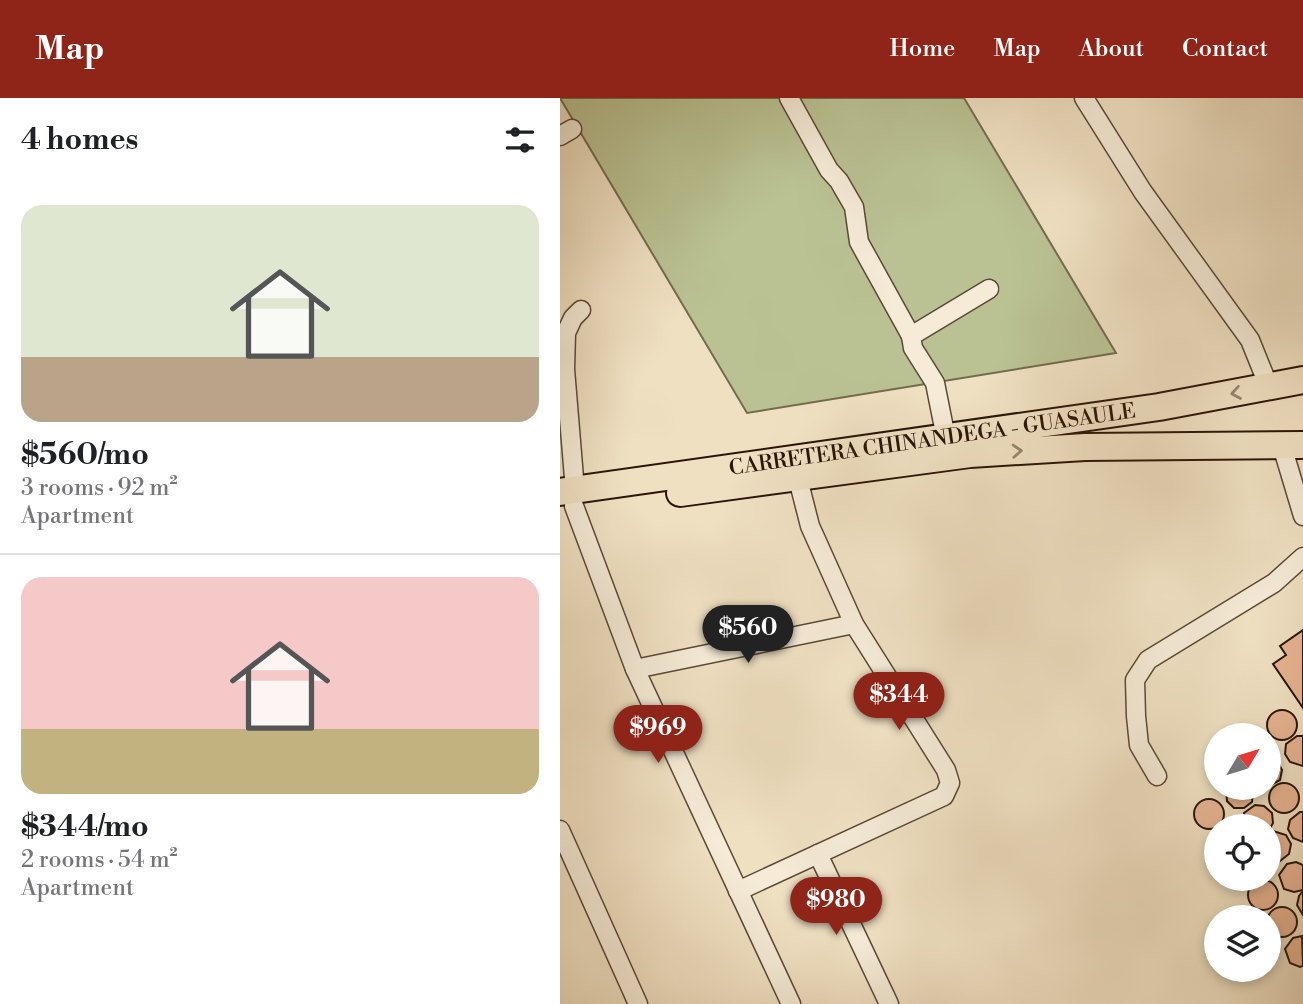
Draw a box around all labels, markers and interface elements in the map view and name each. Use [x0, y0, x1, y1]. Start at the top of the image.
text: Map [35, 29, 104, 70]
text: Home [890, 34, 955, 64]
text: Map [993, 34, 1041, 64]
text: About [1079, 34, 1144, 64]
text: Contact [1182, 34, 1268, 64]
text: 4 homes [21, 121, 138, 159]
icon: filters [501, 121, 539, 159]
icon: home [217, 251, 343, 377]
one-way arrow [1230, 385, 1242, 400]
street label: CARRETERA CHINANDEGA - GUASAULE [727, 398, 1137, 482]
text: $560/mo [21, 436, 149, 474]
one-way arrow [1011, 444, 1022, 459]
text: 3 rooms · 92 m² [21, 474, 177, 502]
text: Apartment [21, 502, 134, 530]
pin: $560 [707, 606, 789, 665]
text: $560 [718, 614, 778, 642]
icon: home [217, 623, 343, 749]
pin: $344 [858, 672, 940, 732]
text: $344 [869, 681, 929, 709]
pin: $969 [617, 706, 699, 765]
text: $969 [629, 714, 687, 742]
north arrow [1204, 723, 1281, 800]
map controls [1204, 723, 1281, 982]
text: $344/mo [21, 808, 149, 846]
button: locate [1204, 814, 1281, 891]
text: 2 rooms · 54 m² [21, 846, 178, 874]
text: Apartment [21, 874, 134, 902]
pin: $980 [795, 878, 877, 937]
text: $980 [806, 886, 866, 914]
button: layers [1204, 905, 1281, 982]

